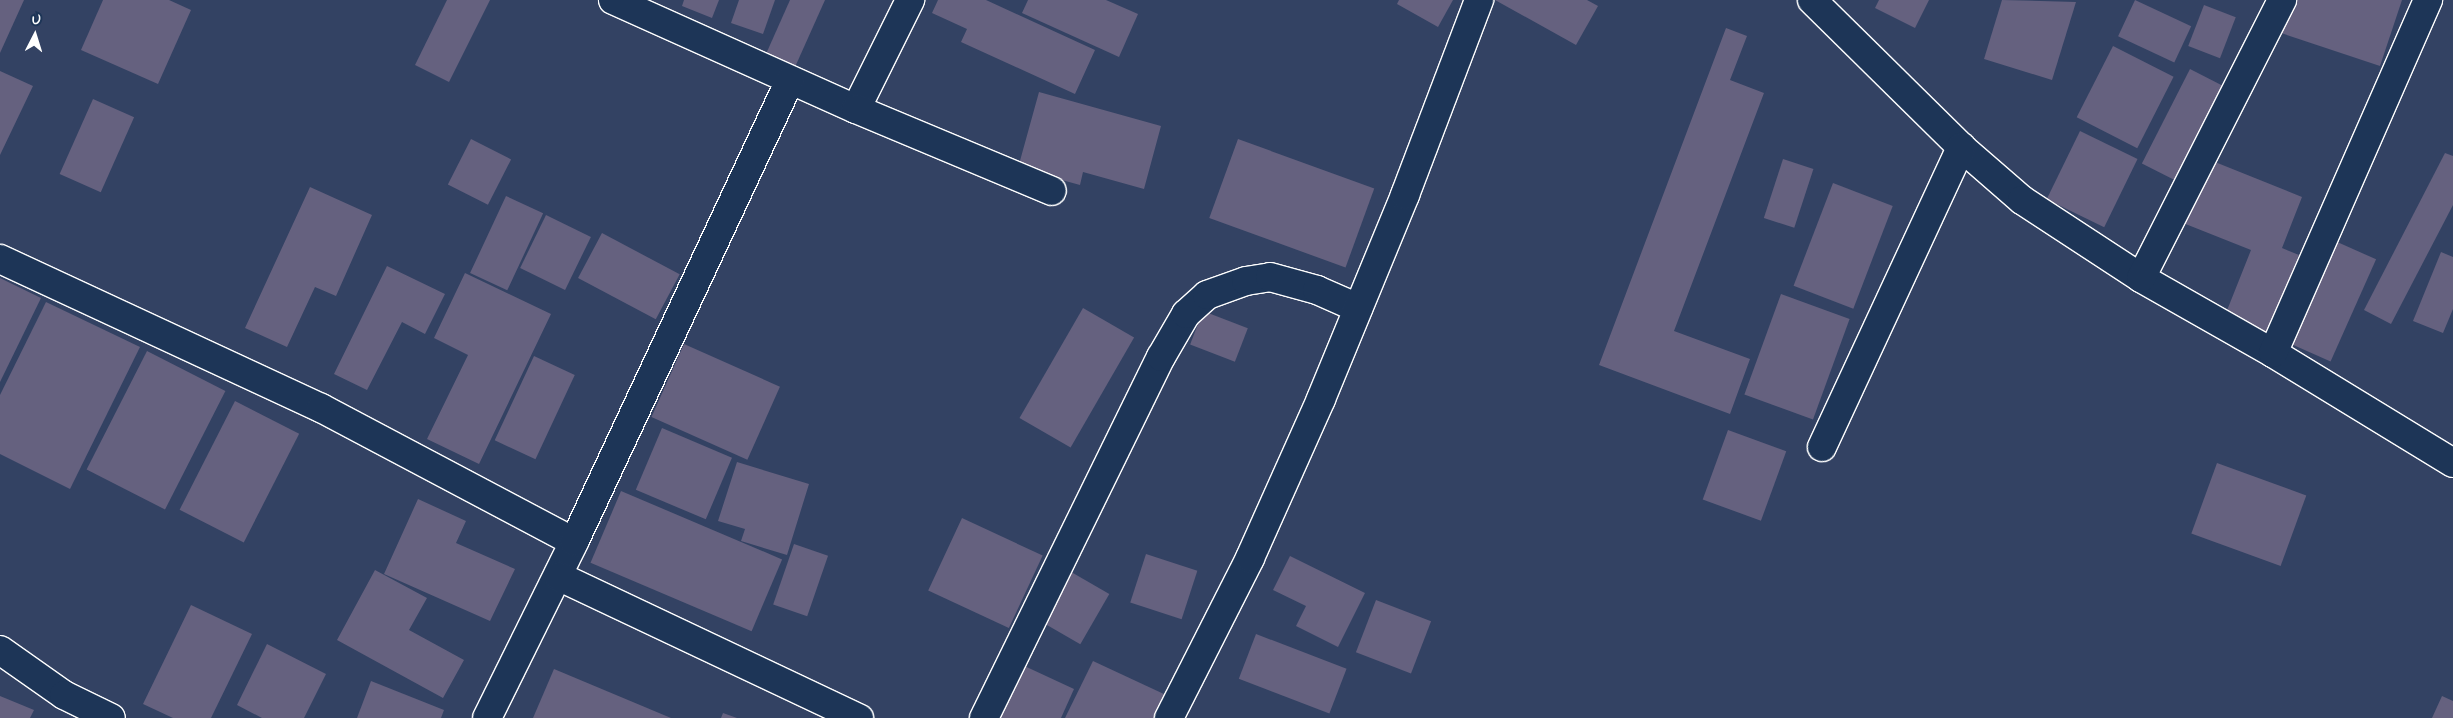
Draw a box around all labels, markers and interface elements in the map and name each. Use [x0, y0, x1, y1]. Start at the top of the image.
north arrow [10, 10, 60, 60]
text: U [31, 11, 42, 29]

